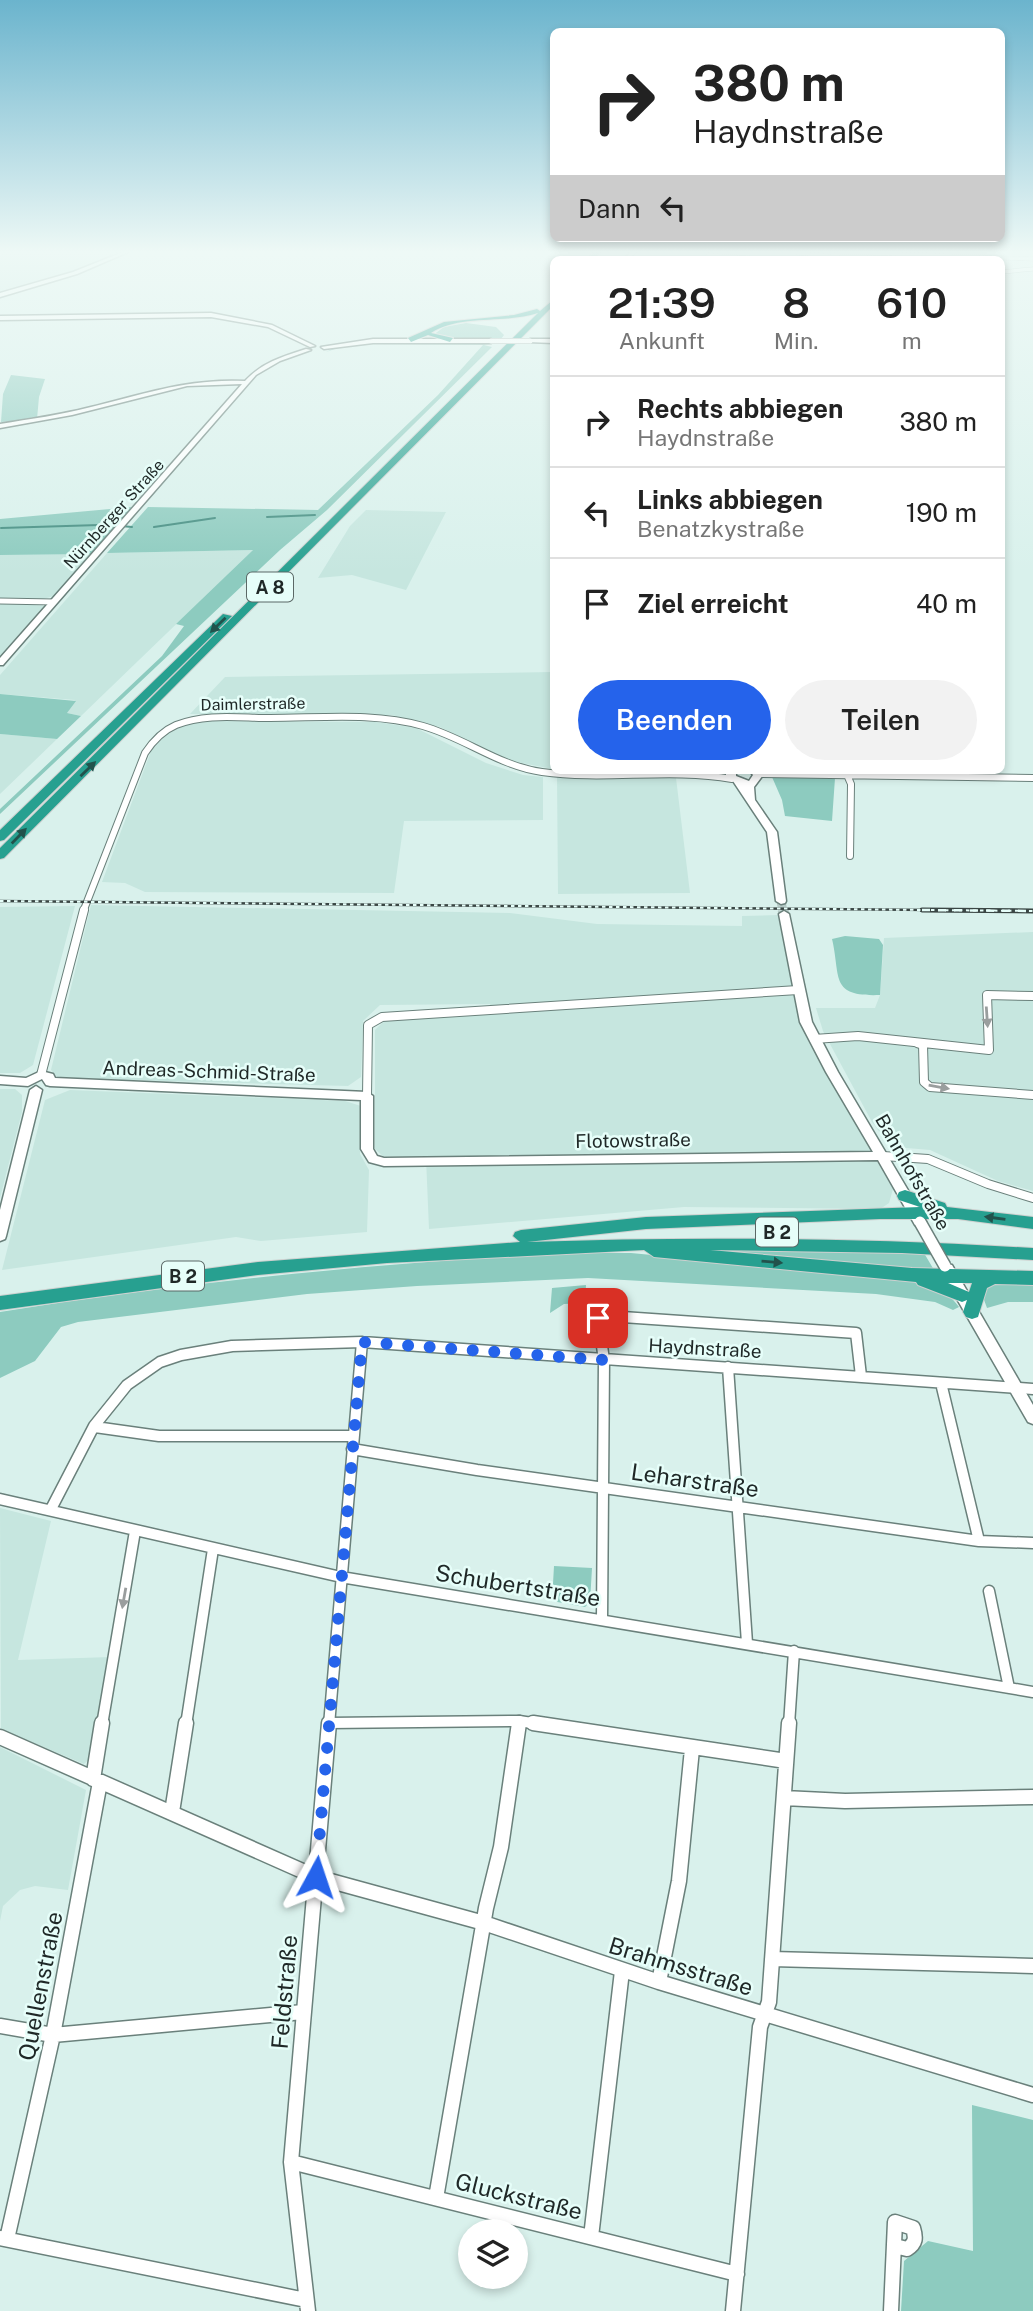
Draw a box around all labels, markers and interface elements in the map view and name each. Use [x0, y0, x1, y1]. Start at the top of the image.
text: 380 m [693, 54, 845, 112]
icon: right [578, 56, 669, 147]
text: Haydnstraße [693, 113, 884, 150]
icon: left [654, 189, 692, 227]
text: Dann [578, 193, 640, 224]
text: 21:39 [608, 278, 716, 327]
text: 8 [782, 278, 810, 327]
text: 610 [876, 278, 947, 327]
text: Ankunft [619, 327, 705, 354]
text: Min. [774, 327, 818, 354]
text: m [902, 327, 922, 354]
text: Rechts abbiegen [637, 393, 843, 424]
icon: right [578, 403, 616, 441]
text: 380 m [899, 406, 977, 437]
text: Haydnstraße [637, 424, 774, 451]
street label: Nürnberger Straße [60, 455, 168, 573]
text: Links abbiegen [637, 484, 823, 515]
icon: left [578, 494, 616, 532]
text: 190 m [906, 497, 977, 528]
text: Benatzkystraße [637, 515, 804, 542]
road number: A 8 [247, 572, 293, 602]
icon: arrive [578, 585, 616, 623]
text: Ziel erreicht [637, 588, 789, 619]
text: 40 m [916, 588, 977, 619]
one-way arrow [209, 616, 226, 633]
button: Beenden [578, 680, 771, 760]
button: Teilen [785, 680, 977, 760]
street label: Daimlerstraße [200, 694, 306, 714]
one-way arrow [79, 761, 96, 777]
one-way arrow [11, 827, 28, 844]
one-way arrow [982, 1006, 993, 1028]
street label: Andreas-Schmid-Straße [102, 1056, 316, 1086]
one-way arrow [928, 1082, 950, 1093]
street label: Bahnhofstraße [871, 1110, 955, 1234]
street label: Flotowstraße [575, 1128, 691, 1152]
one-way arrow [984, 1213, 1006, 1224]
road number: B 2 [756, 1218, 798, 1246]
one-way arrow [761, 1257, 783, 1268]
road number: B 2 [162, 1261, 204, 1290]
pin [568, 1288, 628, 1348]
icon: arrive [579, 1299, 617, 1337]
street label: Haydnstraße [648, 1334, 762, 1362]
street label: Leharstraße [629, 1458, 761, 1502]
street label: Schubertstraße [433, 1559, 603, 1611]
one-way arrow [118, 1587, 129, 1609]
position arrow [279, 1840, 353, 1914]
street label: Quellenstraße [12, 1909, 68, 2063]
street label: Brahmsstraße [606, 1931, 756, 2001]
street label: Feldstraße [266, 1934, 302, 2050]
street label: Gluckstraße [453, 2167, 585, 2225]
map controls [458, 2219, 528, 2289]
button: layers [458, 2219, 528, 2289]

